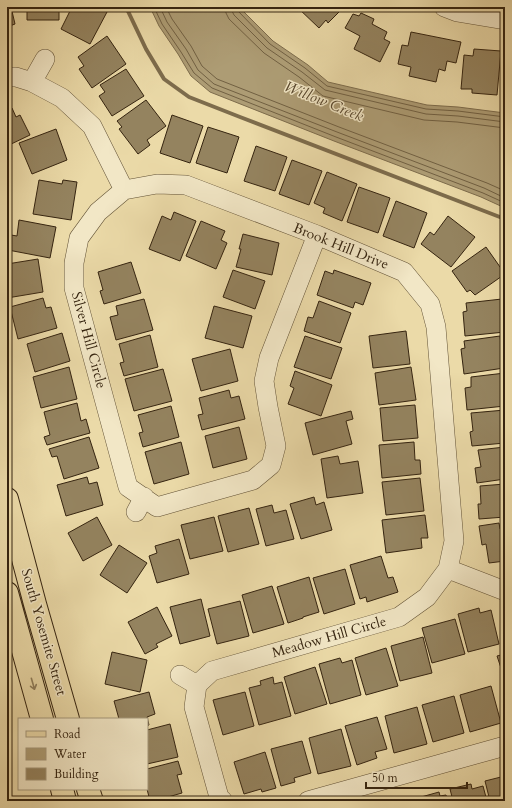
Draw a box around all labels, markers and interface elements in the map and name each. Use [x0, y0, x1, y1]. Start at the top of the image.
water label: Willow Creek [281, 76, 367, 126]
street label: Brook Hill Drive [290, 218, 392, 274]
street label: Silver Hill Circle [67, 290, 111, 390]
street label: South Yosemite Street [17, 566, 71, 698]
street label: Meadow Hill Circle [270, 612, 388, 662]
one-way arrow [29, 678, 37, 691]
legend [18, 718, 148, 790]
text: Road [54, 726, 81, 742]
text: Water [53, 746, 87, 762]
scale bar [366, 764, 467, 790]
text: Building [54, 766, 99, 782]
text: 50 m [372, 770, 399, 786]

